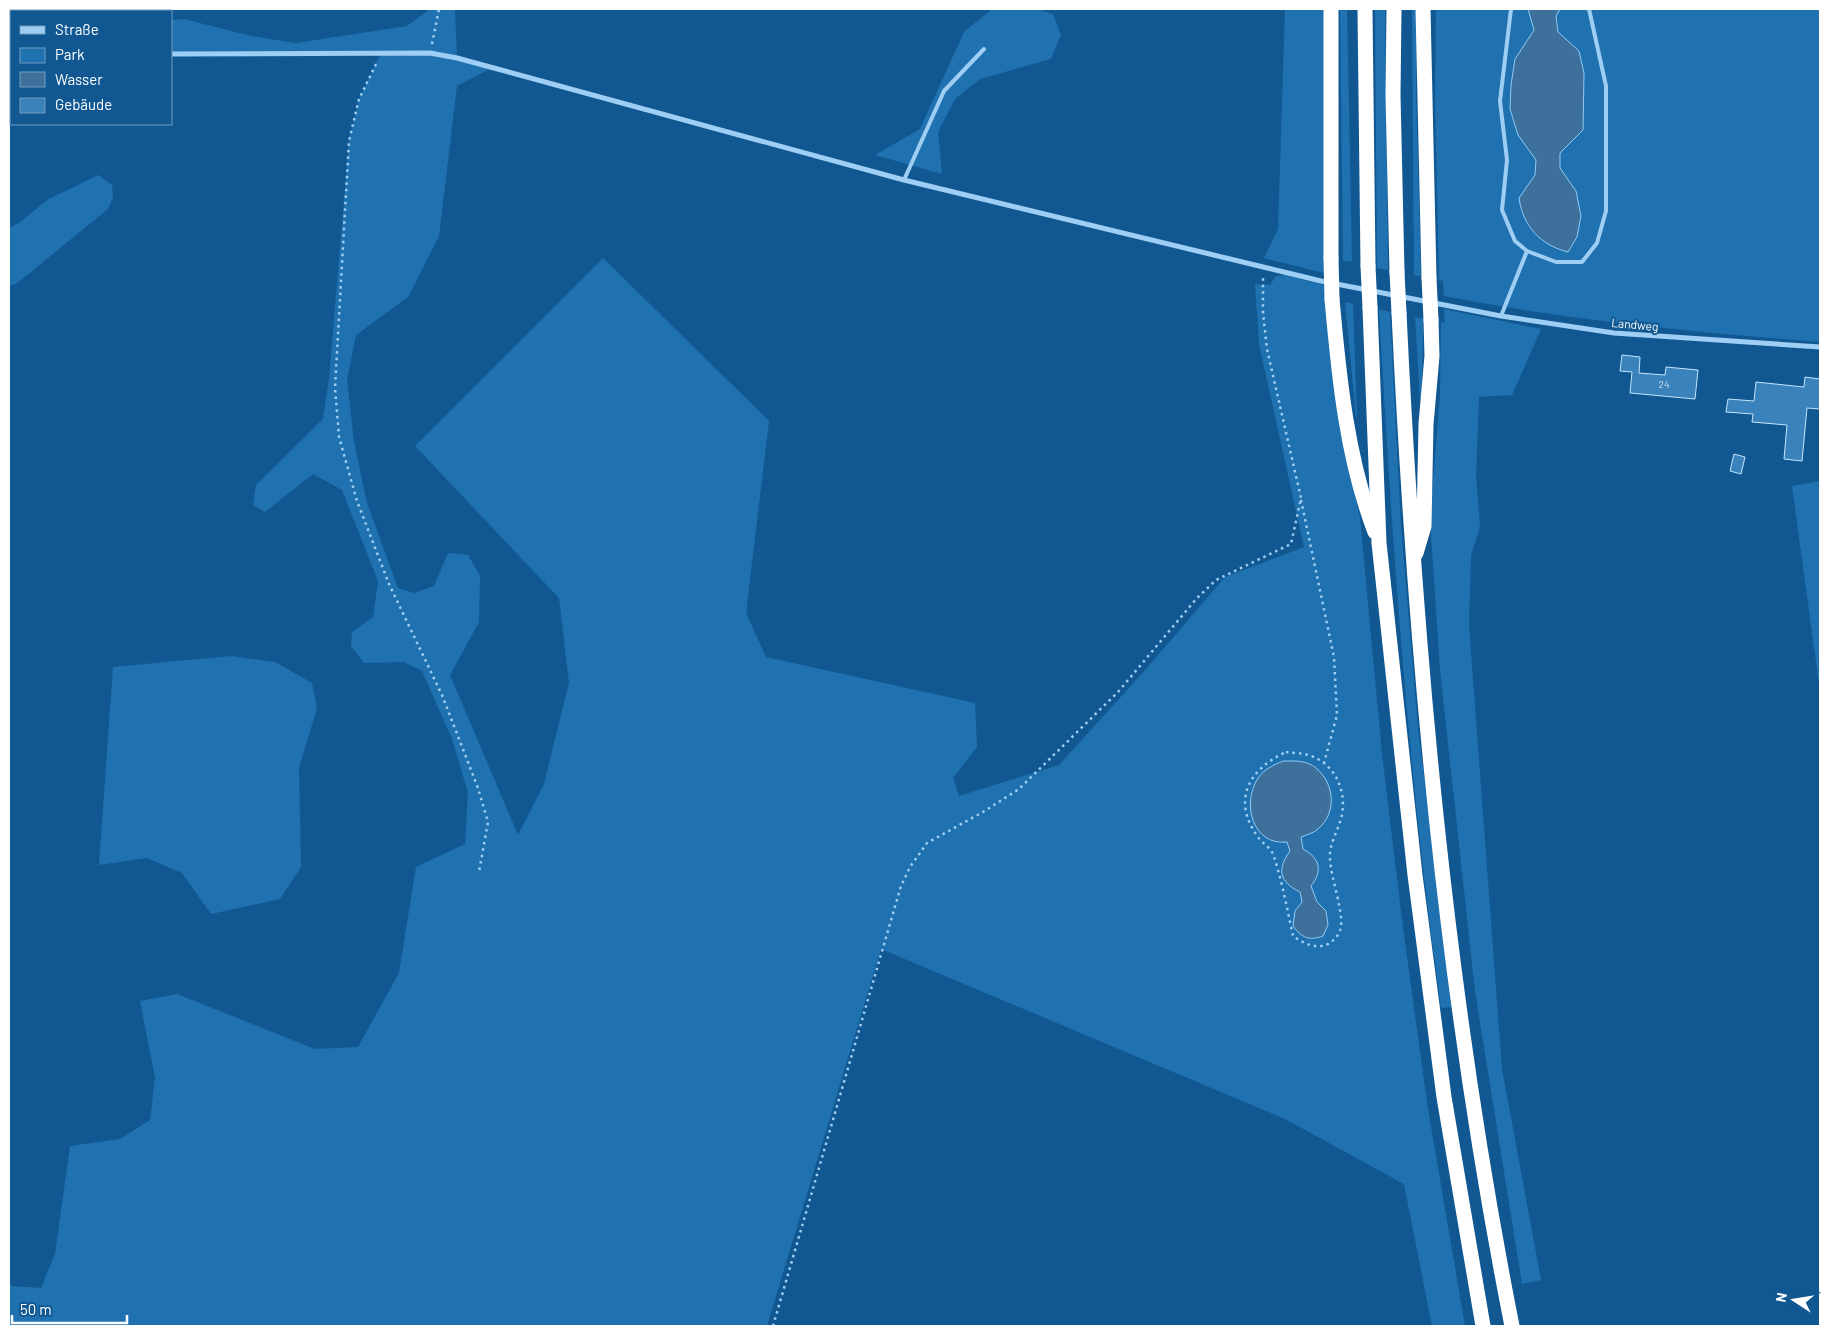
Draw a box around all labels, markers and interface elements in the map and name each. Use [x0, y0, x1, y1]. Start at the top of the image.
legend [10, 10, 172, 125]
text: Straße [55, 20, 99, 38]
text: Park [55, 45, 85, 63]
text: Wasser [55, 70, 103, 88]
text: Gebäude [55, 95, 112, 113]
street label: Landweg [1611, 315, 1659, 333]
house number: 24 [1659, 378, 1669, 390]
north arrow [1769, 1275, 1819, 1325]
text: N [1772, 1291, 1790, 1304]
scale bar [12, 1292, 128, 1324]
text: 50 m [20, 1300, 52, 1318]

